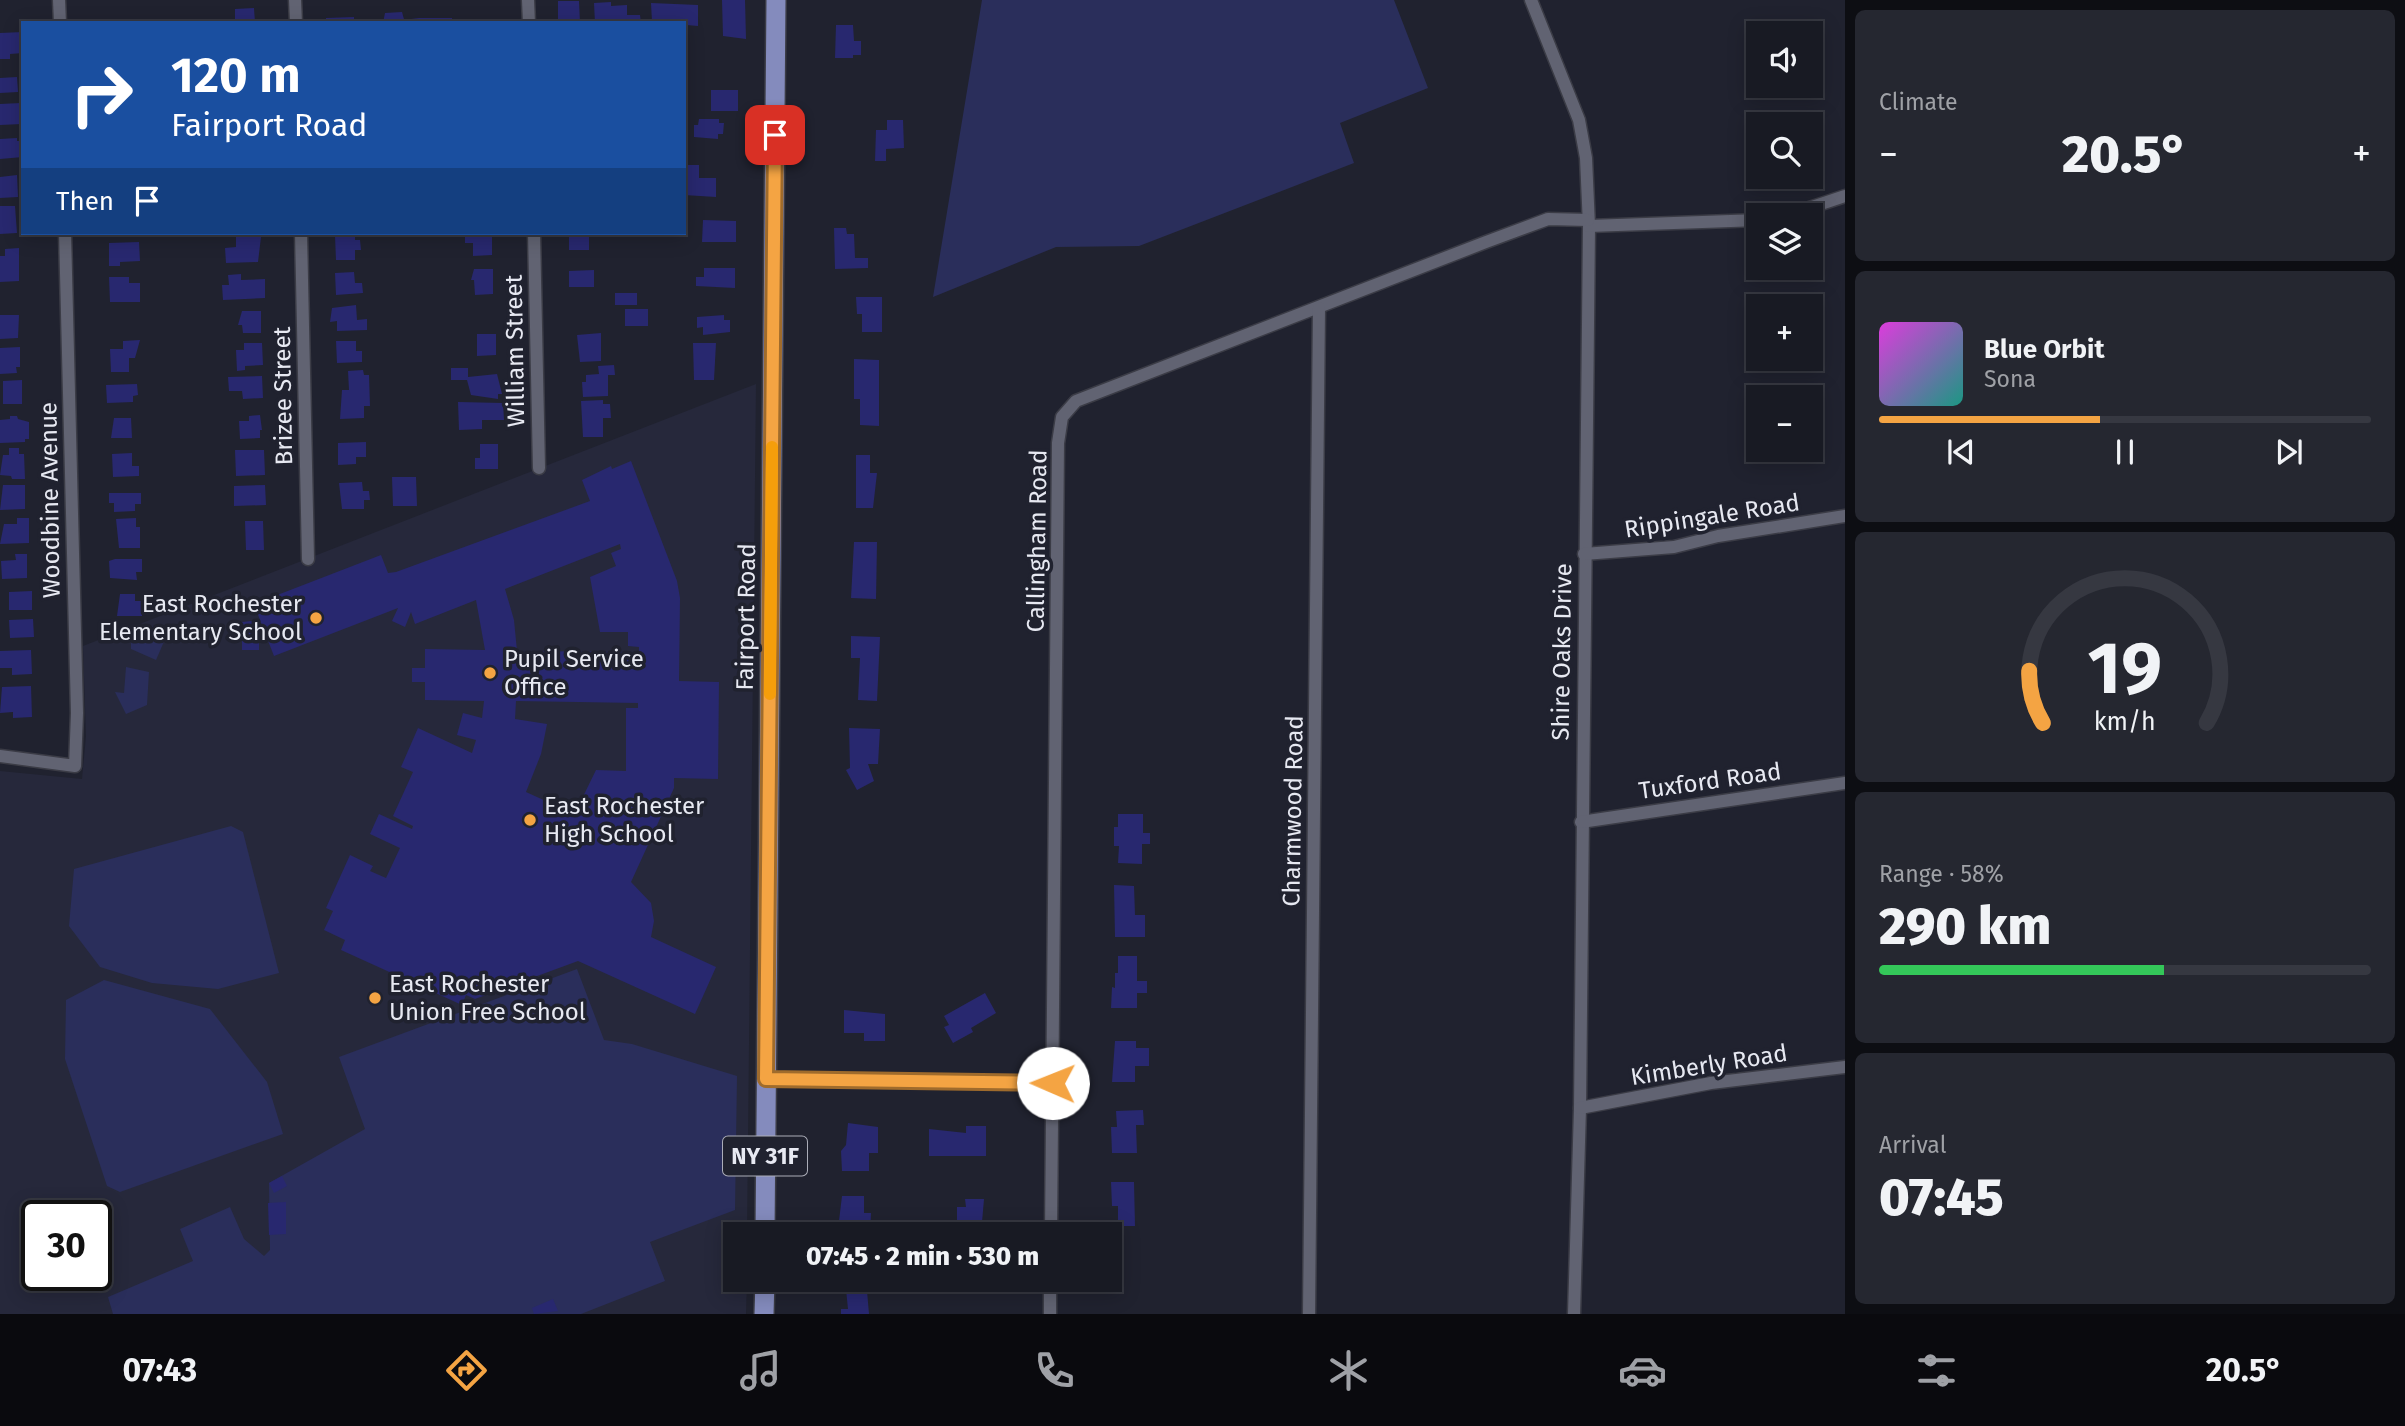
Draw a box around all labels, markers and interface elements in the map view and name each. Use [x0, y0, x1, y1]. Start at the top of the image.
map controls [1746, 21, 1823, 462]
button: sound [1746, 21, 1823, 98]
text: 120 m [171, 46, 301, 105]
icon: right [56, 49, 147, 140]
text: Climate [1879, 88, 1958, 116]
pin [745, 105, 805, 165]
text: Fairport Road [171, 106, 367, 144]
button: search [1746, 112, 1823, 189]
icon: arrive [756, 116, 794, 154]
text: 20.5° [2062, 123, 2188, 186]
text: − [1879, 131, 1898, 177]
text: + [2352, 131, 2371, 177]
icon: arrive [128, 182, 166, 220]
text: Then [56, 186, 114, 217]
button: layers [1746, 203, 1823, 280]
street label: William Street [500, 274, 530, 427]
button: + [1746, 294, 1823, 371]
street label: Brizee Street [268, 326, 298, 466]
text: Blue Orbit [1984, 334, 2104, 365]
text: Sona [1984, 365, 2036, 393]
button: − [1746, 385, 1823, 462]
street label: Woodbine Avenue [34, 402, 66, 598]
icon: previous [1942, 433, 1980, 471]
icon: pause [2106, 433, 2144, 471]
icon: next [2270, 433, 2308, 471]
street label: Callingham Road [1021, 449, 1053, 633]
street label: Rippingale Road [1622, 488, 1802, 544]
street label: Fairport Road [731, 543, 761, 691]
street label: Shire Oaks Drive [1546, 563, 1578, 741]
place label: East Rochester Elementary School [99, 590, 303, 646]
marker: East Rochester Elementary School [308, 610, 324, 626]
text: 19 [2088, 625, 2162, 712]
place label: Pupil Service Office [504, 645, 644, 701]
marker: Pupil Service Office [482, 665, 498, 681]
text: km/h [2094, 707, 2156, 737]
street label: Charmwood Road [1277, 715, 1309, 907]
street label: Tuxford Road [1637, 757, 1783, 805]
place label: East Rochester High School [544, 792, 705, 848]
marker: East Rochester High School [522, 812, 538, 828]
text: Range · 58% [1879, 860, 2004, 888]
text: 290 km [1879, 895, 2051, 958]
place label: East Rochester Union Free School [389, 970, 586, 1026]
marker: East Rochester Union Free School [367, 990, 383, 1006]
street label: Kimberly Road [1629, 1039, 1789, 1091]
position arrow [1016, 1046, 1090, 1120]
text: Arrival [1879, 1131, 1946, 1159]
road number: NY 31F [723, 1136, 807, 1176]
text: 07:45 [1879, 1166, 2004, 1229]
speed limit sign: 30 [21, 1200, 112, 1291]
text: 07:45 · 2 min · 530 m [806, 1241, 1039, 1272]
icon: directions [442, 1346, 491, 1395]
icon: music [736, 1346, 785, 1395]
icon: phone [1030, 1346, 1079, 1395]
icon: climate [1324, 1346, 1373, 1395]
icon: car [1618, 1346, 1667, 1395]
icon: filters [1912, 1346, 1961, 1395]
text: 07:43 [122, 1351, 197, 1389]
text: 20.5° [2206, 1351, 2282, 1389]

